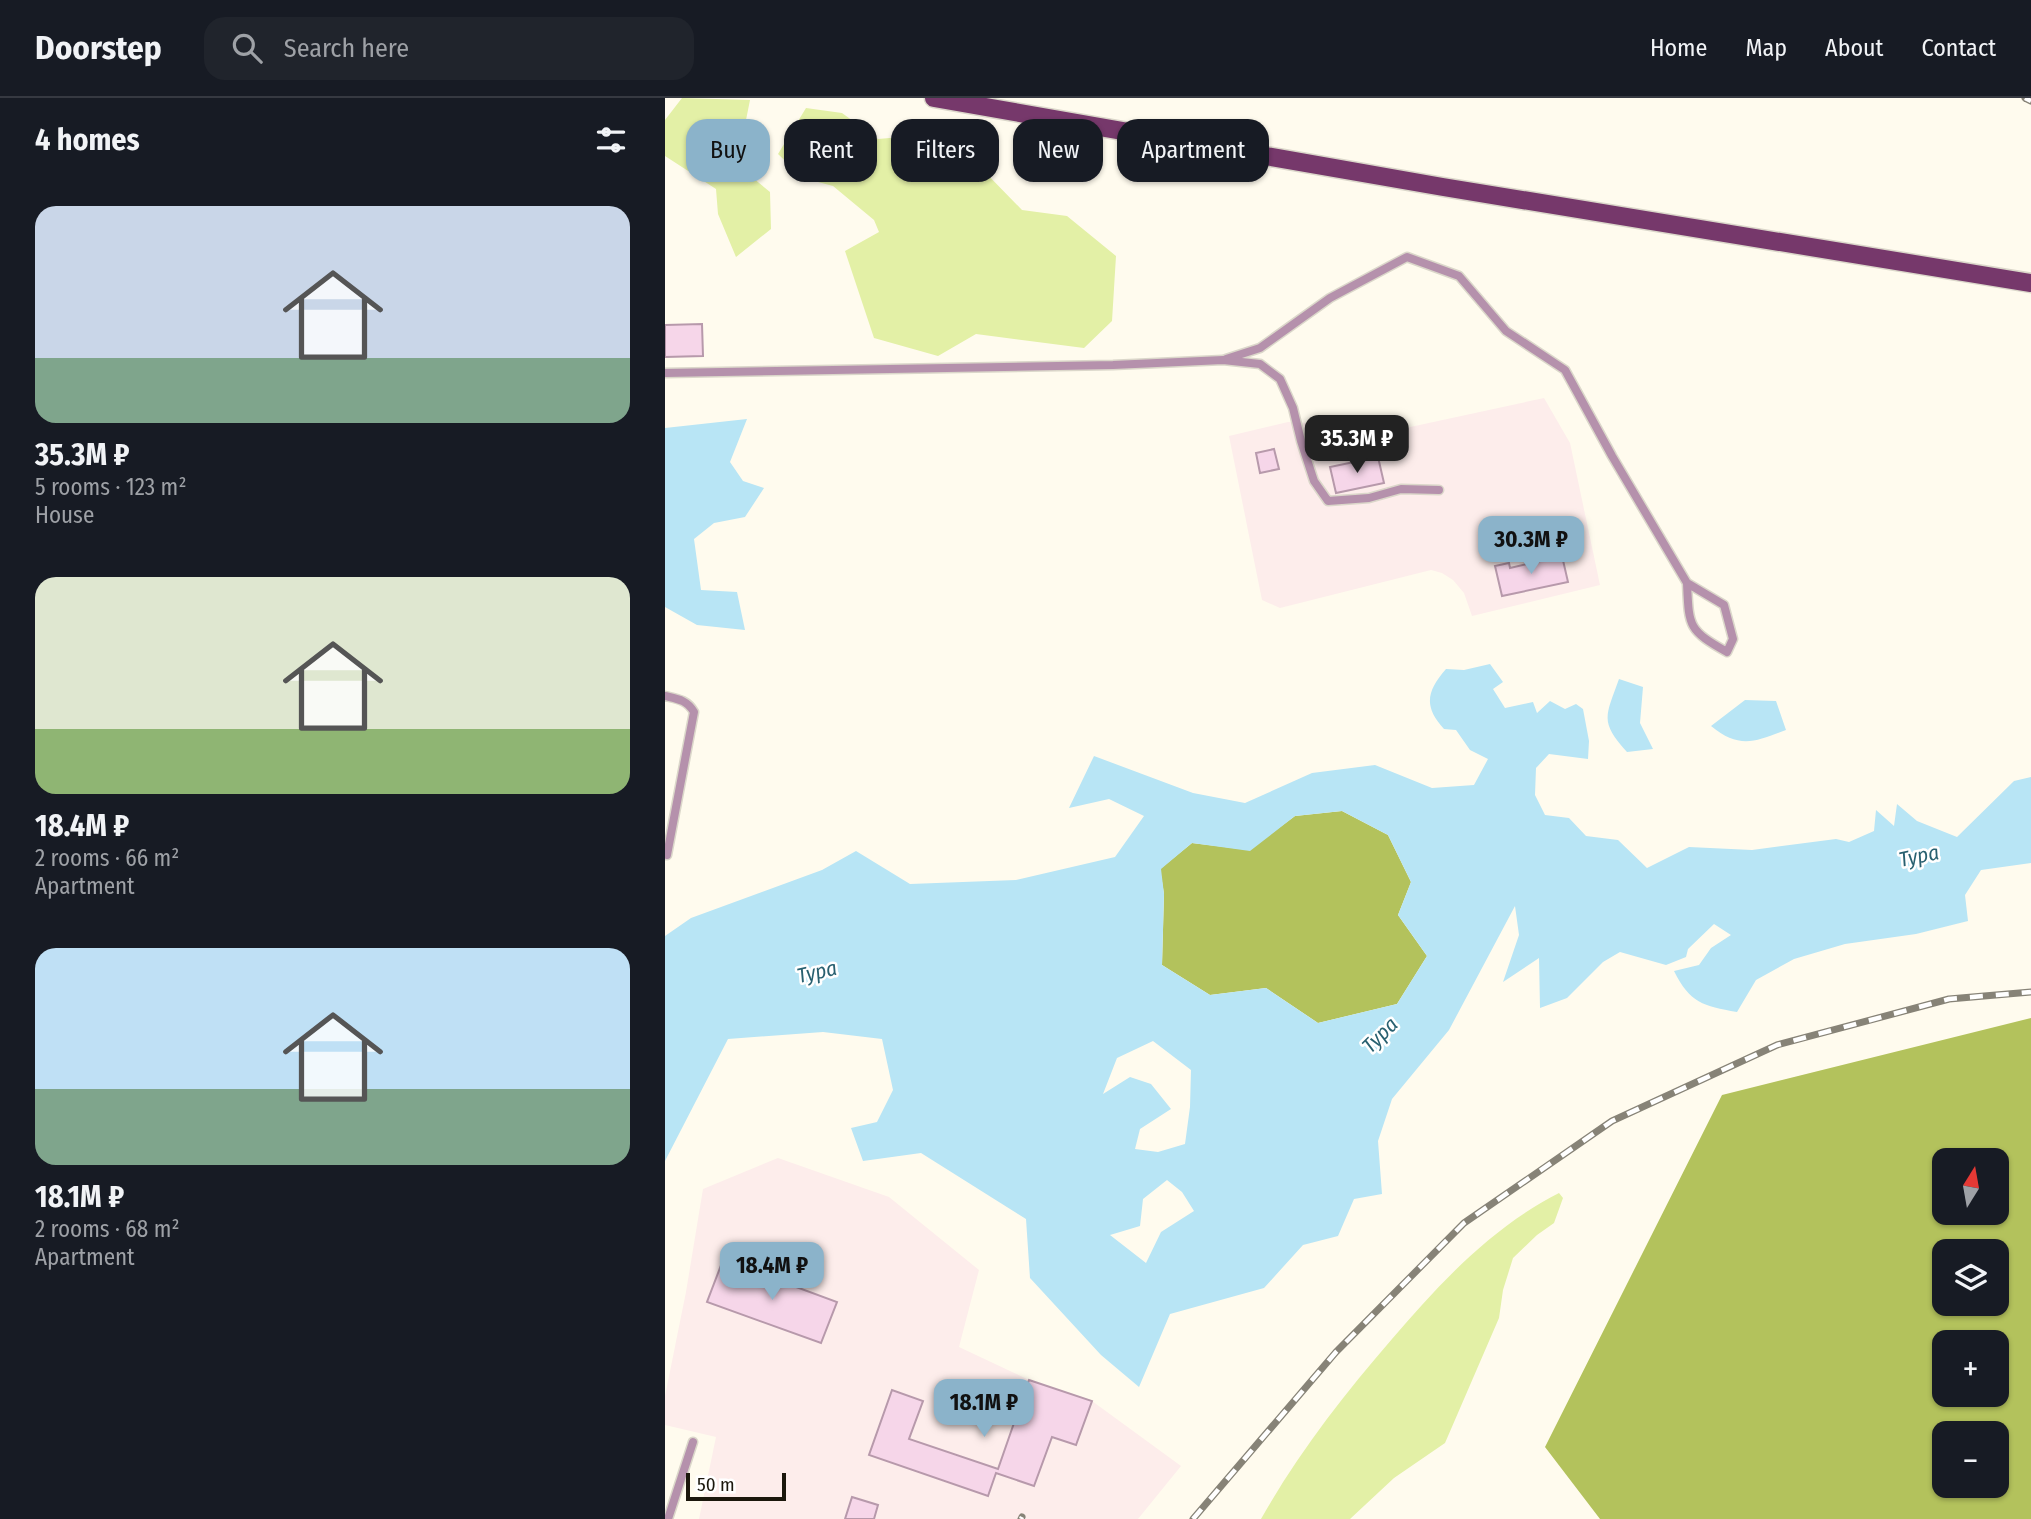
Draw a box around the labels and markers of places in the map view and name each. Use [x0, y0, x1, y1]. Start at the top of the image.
pin: 35.3M ₽ [1292, 416, 1422, 475]
pin: 30.3M ₽ [1466, 517, 1596, 576]
pin: 18.4M ₽ [707, 1242, 837, 1302]
pin: 18.1M ₽ [919, 1380, 1049, 1439]

